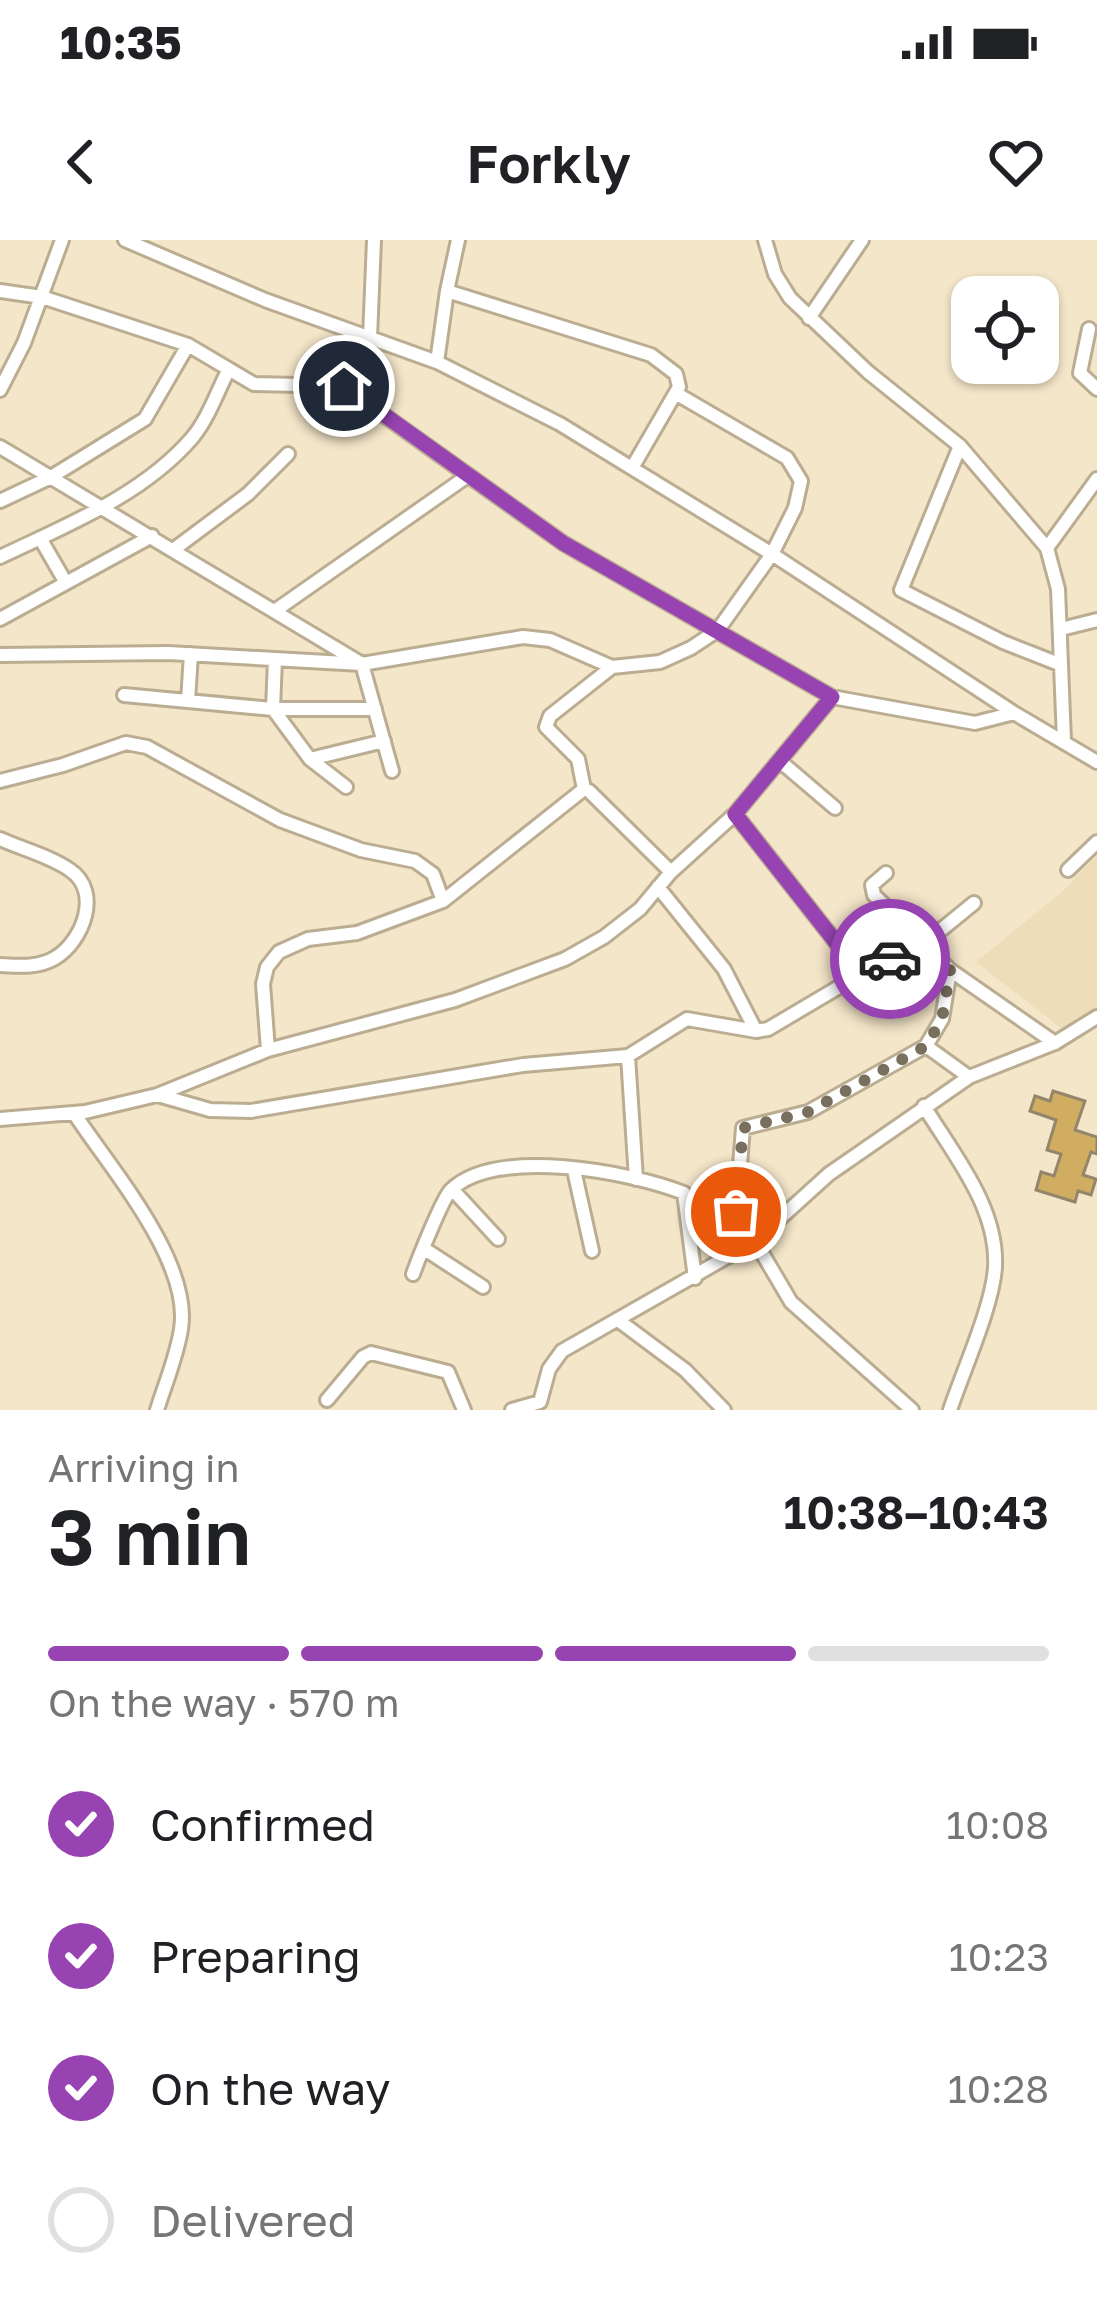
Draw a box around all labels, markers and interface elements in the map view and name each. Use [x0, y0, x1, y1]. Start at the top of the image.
text: 10:35 [60, 15, 182, 69]
icon: back [48, 129, 114, 195]
icon: heart [983, 129, 1049, 195]
text: Forkly [466, 130, 631, 195]
map controls [951, 276, 1059, 384]
button: locate [951, 276, 1059, 384]
pin [293, 335, 395, 437]
icon: home [311, 353, 377, 419]
courier [830, 899, 950, 1019]
icon: car [857, 926, 923, 992]
pin [685, 1161, 787, 1263]
icon: bag [703, 1179, 769, 1245]
text: Arriving in [48, 1444, 239, 1491]
text: 10:38–10:43 [783, 1485, 1049, 1539]
text: 3 min [48, 1489, 251, 1582]
text: On the way · 570 m [48, 1679, 399, 1726]
icon: check [48, 1791, 114, 1857]
text: Confirmed [150, 1797, 375, 1851]
text: 10:08 [946, 1801, 1049, 1848]
icon: check [48, 1923, 114, 1989]
text: Preparing [150, 1929, 361, 1983]
text: 10:23 [949, 1933, 1049, 1980]
icon: check [48, 2055, 114, 2121]
text: On the way [150, 2061, 391, 2115]
text: 10:28 [948, 2065, 1049, 2112]
text: Delivered [150, 2193, 355, 2247]

